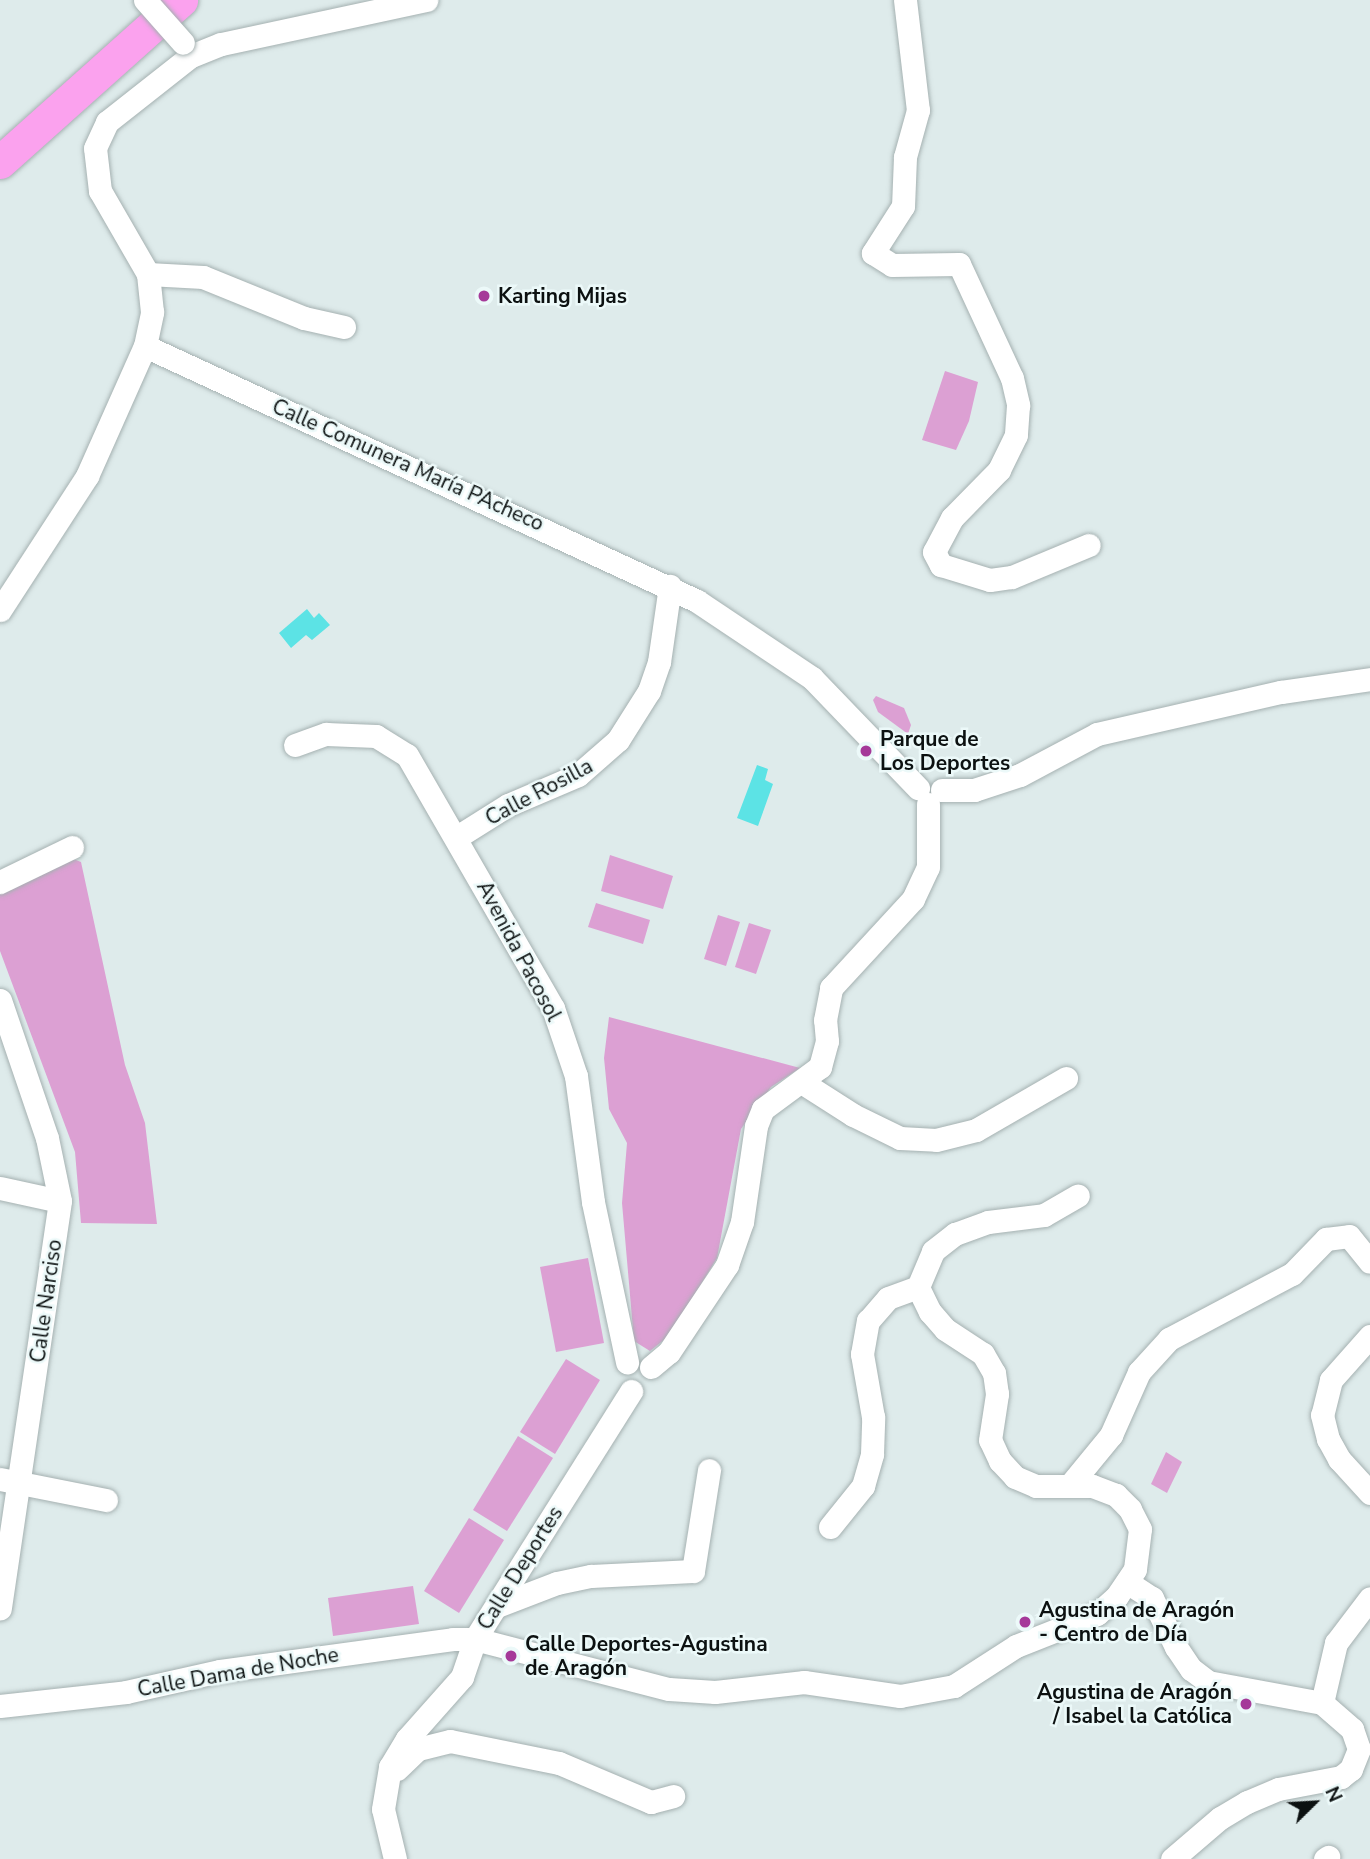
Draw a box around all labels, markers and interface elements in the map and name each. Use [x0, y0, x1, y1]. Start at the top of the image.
place label: Karting Mijas [498, 283, 627, 309]
marker: Karting Mijas [476, 288, 492, 304]
street label: Calle Comunera María PAcheco [268, 394, 548, 536]
place label: Parque de Los Deportes [880, 726, 1010, 776]
marker: Parque de Los Deportes [858, 743, 874, 759]
street label: Calle Rosilla [481, 753, 597, 831]
street label: Avenida Pacosol [471, 877, 567, 1025]
street label: Calle Narciso [25, 1238, 67, 1364]
street label: Calle Deportes [472, 1502, 568, 1634]
place label: Agustina de Aragón - Centro de Día [1039, 1597, 1234, 1647]
marker: Agustina de Aragón - Centro de Día [1017, 1614, 1033, 1630]
place label: Calle Deportes-Agustina de Aragón [525, 1631, 768, 1681]
street label: Calle Dama de Noche [135, 1642, 341, 1702]
marker: Calle Deportes-Agustina de Aragón [503, 1648, 519, 1664]
place label: Agustina de Aragón / Isabel la Católica [1037, 1679, 1232, 1729]
marker: Agustina de Aragón / Isabel la Católica [1238, 1696, 1254, 1712]
north arrow [1279, 1768, 1349, 1838]
text: N [1318, 1783, 1348, 1806]

